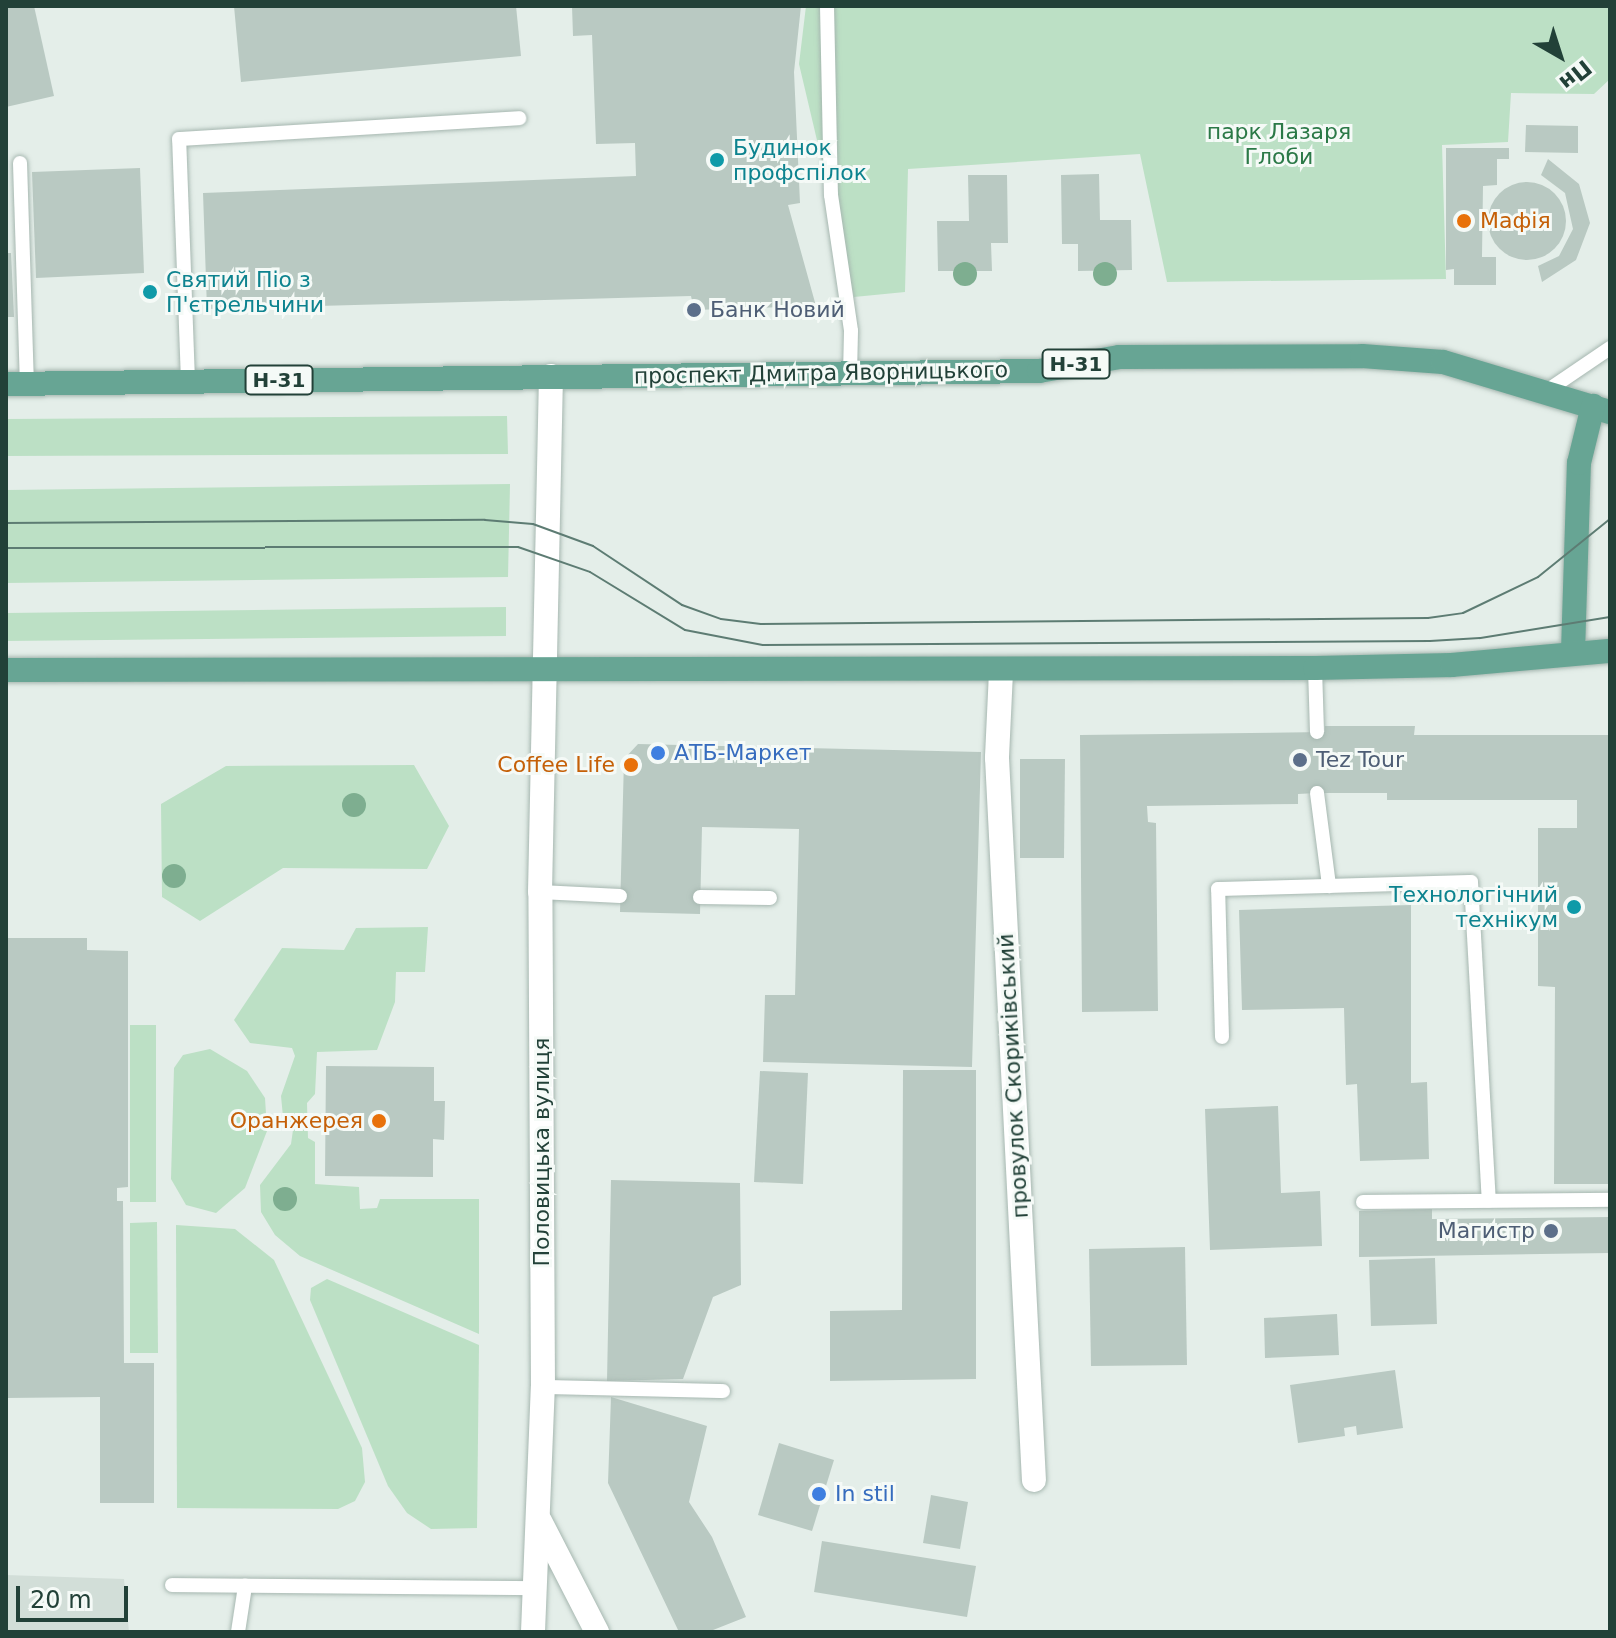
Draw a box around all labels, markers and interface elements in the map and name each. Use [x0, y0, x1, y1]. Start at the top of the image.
north arrow [1520, 16, 1600, 96]
text: Пн [1554, 55, 1596, 95]
park label: парк Лазаря Глоби [1207, 118, 1351, 170]
place label: Будинок профспілок [733, 134, 867, 186]
marker: Будинок профспілок [708, 151, 726, 169]
place label: Мафія [1480, 208, 1551, 234]
marker: Мафія [1455, 212, 1473, 230]
place label: Святий Піо з П'єтрельчини [166, 266, 324, 318]
marker: Святий Піо з П'єтрельчини [141, 283, 159, 301]
place label: Банк Новий [710, 297, 845, 323]
marker: Банк Новий [685, 301, 703, 319]
road number: Н-31 [1040, 348, 1112, 380]
street label: проспект Дмитра Яворницького [634, 357, 1008, 389]
road number: Н-31 [243, 364, 315, 396]
place label: АТБ-Маркет [674, 740, 812, 766]
marker: АТБ-Маркет [649, 744, 667, 762]
place label: Tez Tour [1316, 747, 1404, 773]
marker: Tez Tour [1291, 751, 1309, 769]
place label: Coffee Life [497, 752, 615, 778]
marker: Coffee Life [622, 756, 640, 774]
place label: Технологічний технікум [1389, 881, 1558, 932]
marker: Технологічний технікум [1565, 898, 1583, 916]
street label: провулок Скориківський [992, 933, 1034, 1219]
street label: Половицька вулиця [529, 1037, 555, 1267]
place label: Оранжерея [230, 1108, 363, 1134]
marker: Оранжерея [370, 1112, 388, 1130]
place label: Магистр [1438, 1218, 1535, 1244]
marker: Магистр [1542, 1222, 1560, 1240]
place label: In stil [835, 1481, 895, 1507]
marker: In stil [810, 1485, 828, 1503]
scale bar [20, 1570, 132, 1620]
text: 20 m [30, 1586, 92, 1614]

